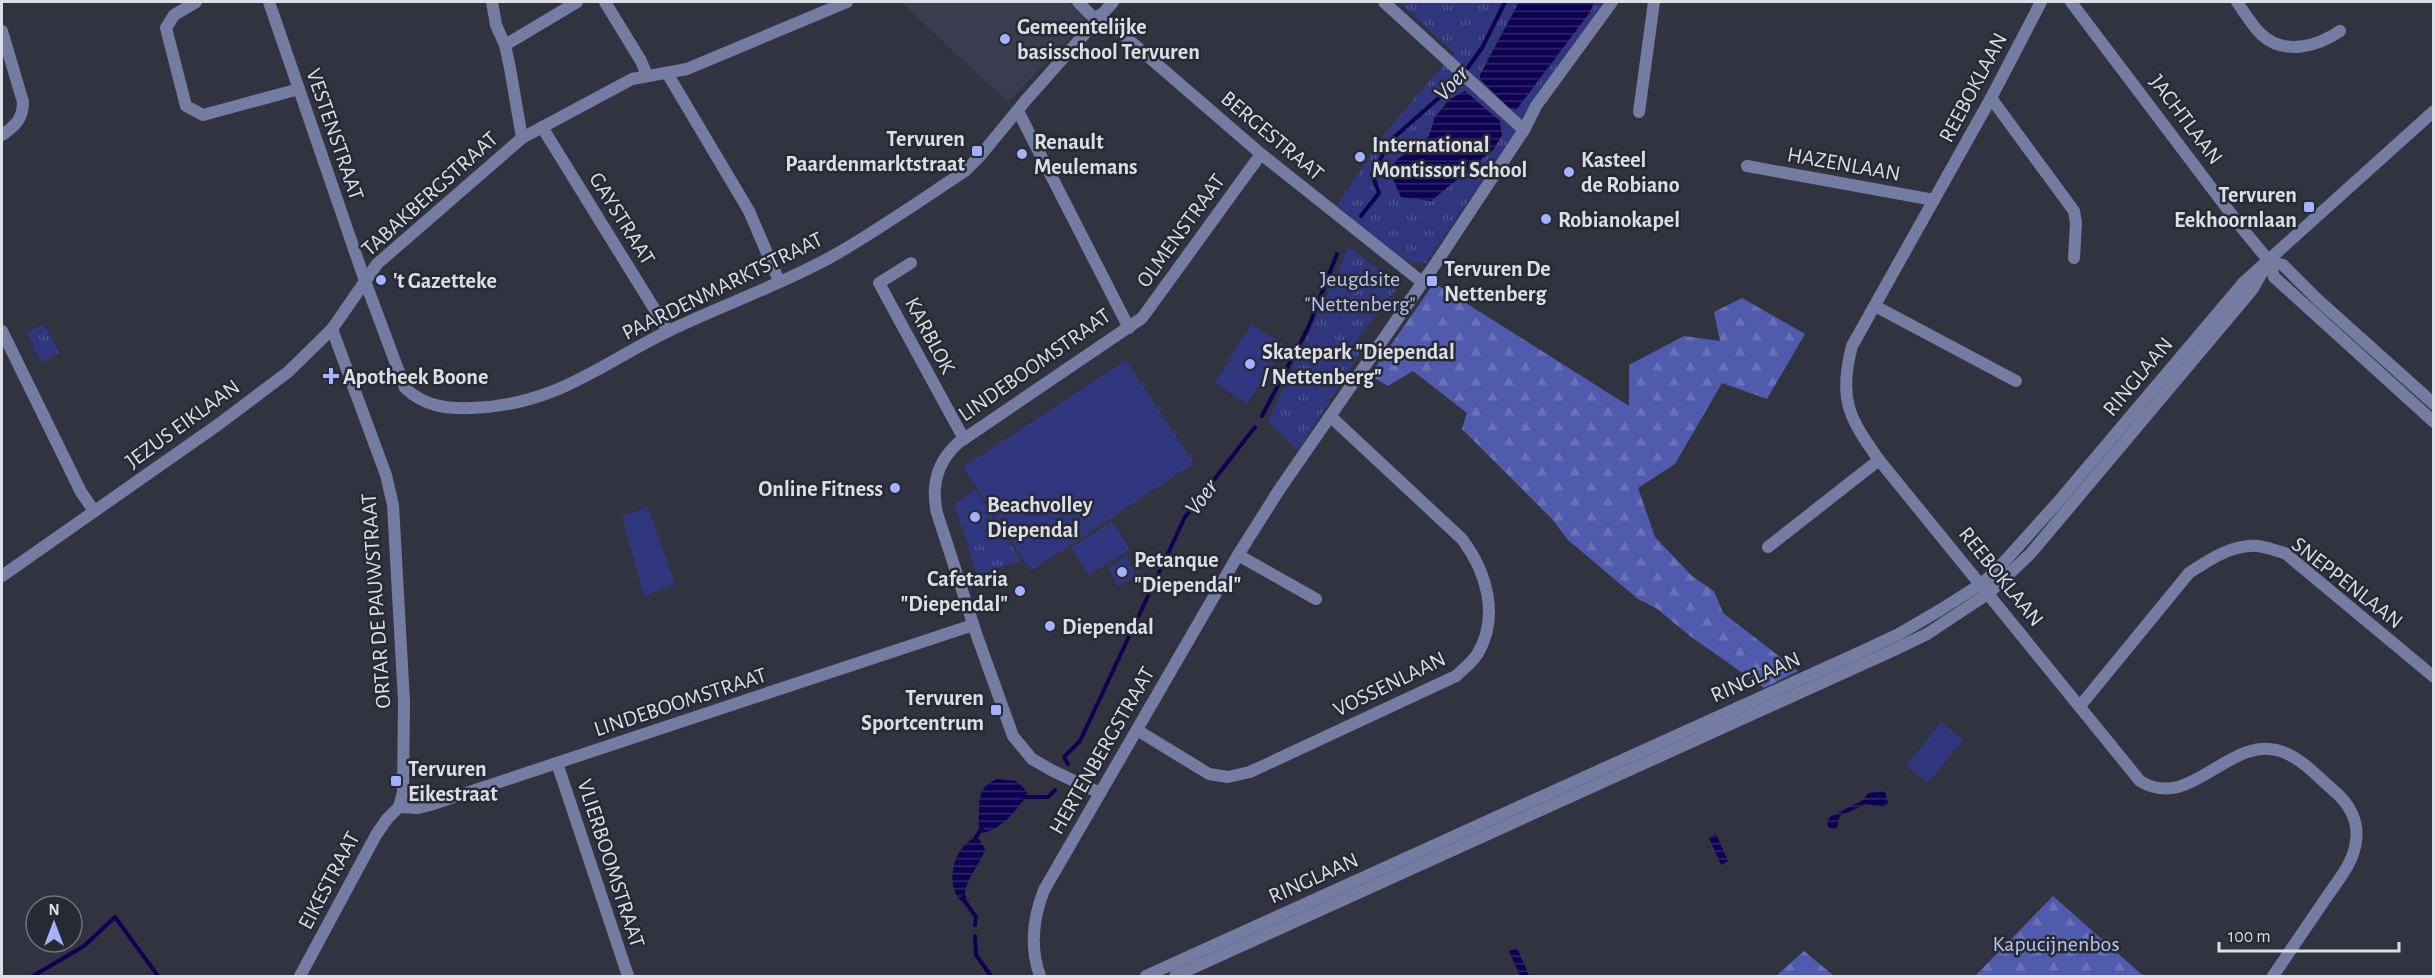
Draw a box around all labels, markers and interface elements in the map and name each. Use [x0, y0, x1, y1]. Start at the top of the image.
place label: Gemeentelijke basisschool Tervuren [1017, 16, 1200, 63]
street label: REEBOKLAAN [1935, 29, 2011, 146]
marker: Gemeentelijke basisschool Tervuren [998, 32, 1012, 46]
water label: Voer [1430, 61, 1474, 106]
street label: VESTENSTRAAT [302, 66, 368, 203]
street label: JACHTLAAN [2146, 71, 2227, 168]
street label: BERGESTRAAT [1217, 87, 1328, 185]
street label: TABAKBERGSTRAAT [357, 127, 502, 260]
place label: Tervuren Paardenmarktstraat [785, 128, 966, 175]
place label: Renault Meulemans [1034, 131, 1138, 178]
place label: International Montissori School [1372, 134, 1527, 181]
street label: HAZENLAAN [1785, 143, 1902, 185]
marker: Tervuren Paardenmarktstraat [970, 144, 984, 158]
marker: Renault Meulemans [1015, 147, 1029, 161]
place label: Kasteel de Robiano [1581, 149, 1680, 196]
marker: International Montissori School [1353, 150, 1367, 164]
marker: Kasteel de Robiano [1562, 165, 1576, 179]
street label: GAYSTRAAT [585, 168, 659, 269]
street label: OLMENSTRAAT [1132, 170, 1229, 291]
place label: Tervuren Eekhoornlaan [2174, 184, 2297, 231]
marker: Tervuren Eekhoornlaan [2302, 200, 2316, 214]
place label: Robianokapel [1558, 209, 1680, 231]
marker: Robianokapel [1539, 212, 1553, 226]
street label: PAARDENMARKTSTRAAT [619, 228, 826, 344]
place label: Tervuren De Nettenberg [1444, 258, 1551, 305]
park label: Jeugdsite "Nettenberg" [1304, 268, 1416, 315]
place label: 't Gazetteke [393, 270, 497, 292]
marker: 't Gazetteke [374, 273, 388, 287]
marker: Tervuren De Nettenberg [1425, 274, 1439, 288]
street label: KARBLOK [901, 294, 960, 378]
street label: LINDEBOOMSTRAAT [955, 304, 1115, 425]
street label: RINGLAAN [2099, 333, 2177, 420]
place label: Skatepark "Diependal / Nettenberg" [1261, 341, 1455, 388]
marker: Skatepark "Diependal / Nettenberg" [1243, 357, 1257, 371]
place label: Apotheek Boone [343, 366, 488, 388]
marker: Apotheek Boone [324, 369, 338, 383]
street label: JEZUS EIKLAAN [122, 375, 244, 472]
water label: Voer [1181, 474, 1224, 520]
place label: Online Fitness [758, 478, 883, 500]
marker: Online Fitness [888, 481, 902, 495]
street label: ORTAR DE PAUWSTRAAT [357, 492, 394, 709]
place label: Beachvolley Diependal [987, 494, 1093, 541]
marker: Beachvolley Diependal [968, 510, 982, 524]
street label: REEBOKLAAN [1955, 523, 2048, 631]
street label: SNEPPENLAAN [2288, 533, 2407, 633]
place label: Petanque "Diependal" [1134, 549, 1241, 596]
marker: Petanque "Diependal" [1115, 565, 1129, 579]
place label: Cafetaria "Diependal" [901, 568, 1008, 615]
marker: Cafetaria "Diependal" [1013, 584, 1027, 598]
place label: Diependal [1062, 616, 1154, 638]
marker: Diependal [1043, 619, 1057, 633]
street label: VOSSENLAAN [1330, 647, 1449, 721]
street label: RINGLAAN [1707, 647, 1804, 706]
street label: HERTENBERGSTRAAT [1045, 663, 1159, 838]
street label: LINDEBOOMSTRAAT [591, 664, 770, 740]
place label: Tervuren Sportcentrum [861, 687, 984, 734]
marker: Tervuren Sportcentrum [989, 703, 1003, 717]
place label: Tervuren Eikestraat [408, 758, 498, 805]
marker: Tervuren Eikestraat [389, 774, 403, 788]
street label: VLIERBOOMSTRAAT [573, 776, 649, 950]
street label: EIKESTRAAT [294, 828, 364, 933]
street label: RINGLAAN [1265, 848, 1362, 907]
north arrow [24, 894, 84, 954]
text: N [48, 902, 60, 918]
scale bar [2219, 915, 2399, 953]
text: 100 m [2228, 928, 2271, 946]
park label: Kapucijnenbos [1992, 933, 2120, 955]

